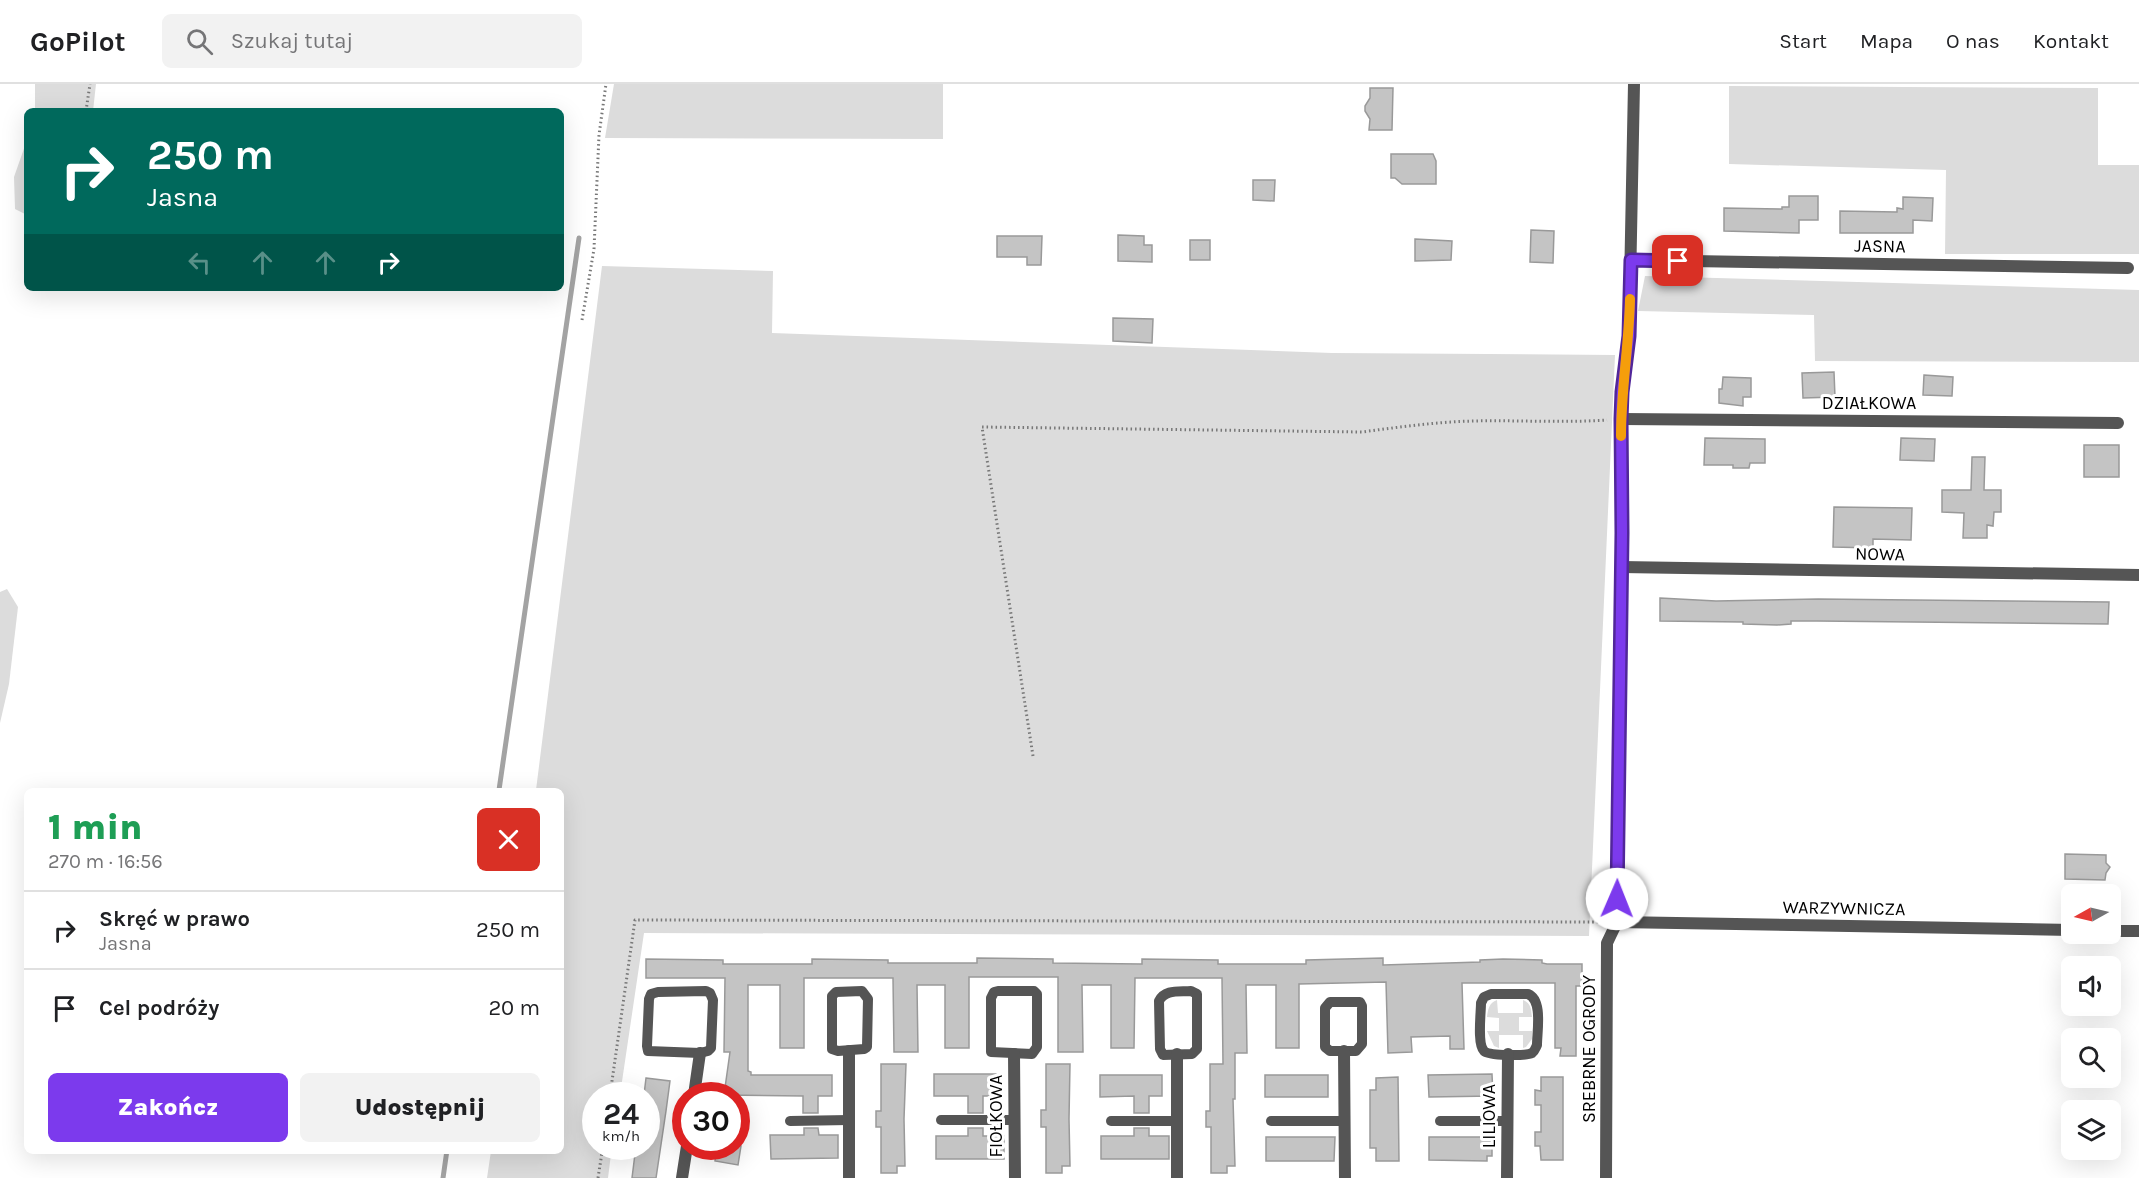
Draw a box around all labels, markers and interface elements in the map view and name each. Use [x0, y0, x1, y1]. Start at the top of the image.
search box [162, 14, 582, 68]
text: GoPilot [30, 25, 126, 58]
icon: search [183, 25, 216, 58]
text: Szukaj tutaj [231, 28, 353, 54]
text: Start [1779, 29, 1827, 53]
text: Mapa [1860, 29, 1913, 53]
text: O nas [1946, 29, 2000, 53]
text: Kontakt [2033, 29, 2109, 53]
text: 250 m [147, 130, 274, 180]
icon: right [48, 132, 126, 210]
text: Jasna [147, 181, 218, 213]
pin [1652, 235, 1703, 286]
street label: JASNA [1854, 235, 1906, 257]
icon: arrive [1661, 244, 1694, 277]
icon: left [183, 246, 216, 279]
icon: ahead [246, 246, 279, 279]
icon: ahead [309, 246, 342, 279]
icon: right [372, 246, 405, 279]
street label: DZIAŁKOWA [1822, 392, 1916, 414]
street label: NOWA [1855, 543, 1905, 565]
text: 1 min [48, 806, 142, 848]
button: close [477, 808, 540, 871]
text: 270 m · 16:56 [48, 850, 163, 873]
position arrow [1585, 867, 1649, 931]
north arrow [2061, 884, 2121, 944]
map controls [2061, 884, 2121, 1160]
street label: WARZYWNICZA [1782, 896, 1906, 920]
text: Skręć w prawo [99, 906, 250, 932]
icon: right [48, 914, 81, 947]
text: 250 m [476, 917, 540, 943]
text: Jasna [99, 932, 152, 955]
button: sound [2061, 956, 2121, 1016]
street label: SREBRNE OGRODY [1578, 975, 1600, 1123]
icon: arrive [48, 992, 81, 1025]
text: Cel podróży [99, 995, 219, 1021]
text: 20 m [488, 995, 540, 1021]
button: search [2061, 1028, 2121, 1088]
button: Zakończ [48, 1073, 288, 1142]
button: Udostępnij [300, 1073, 540, 1142]
street label: FIOŁKOWA [985, 1075, 1007, 1157]
speed limit sign: 30 [672, 1082, 750, 1160]
street label: LILIOWA [1478, 1084, 1500, 1148]
text: 24 [603, 1096, 639, 1132]
button: layers [2061, 1100, 2121, 1160]
text: km/h [602, 1127, 640, 1145]

